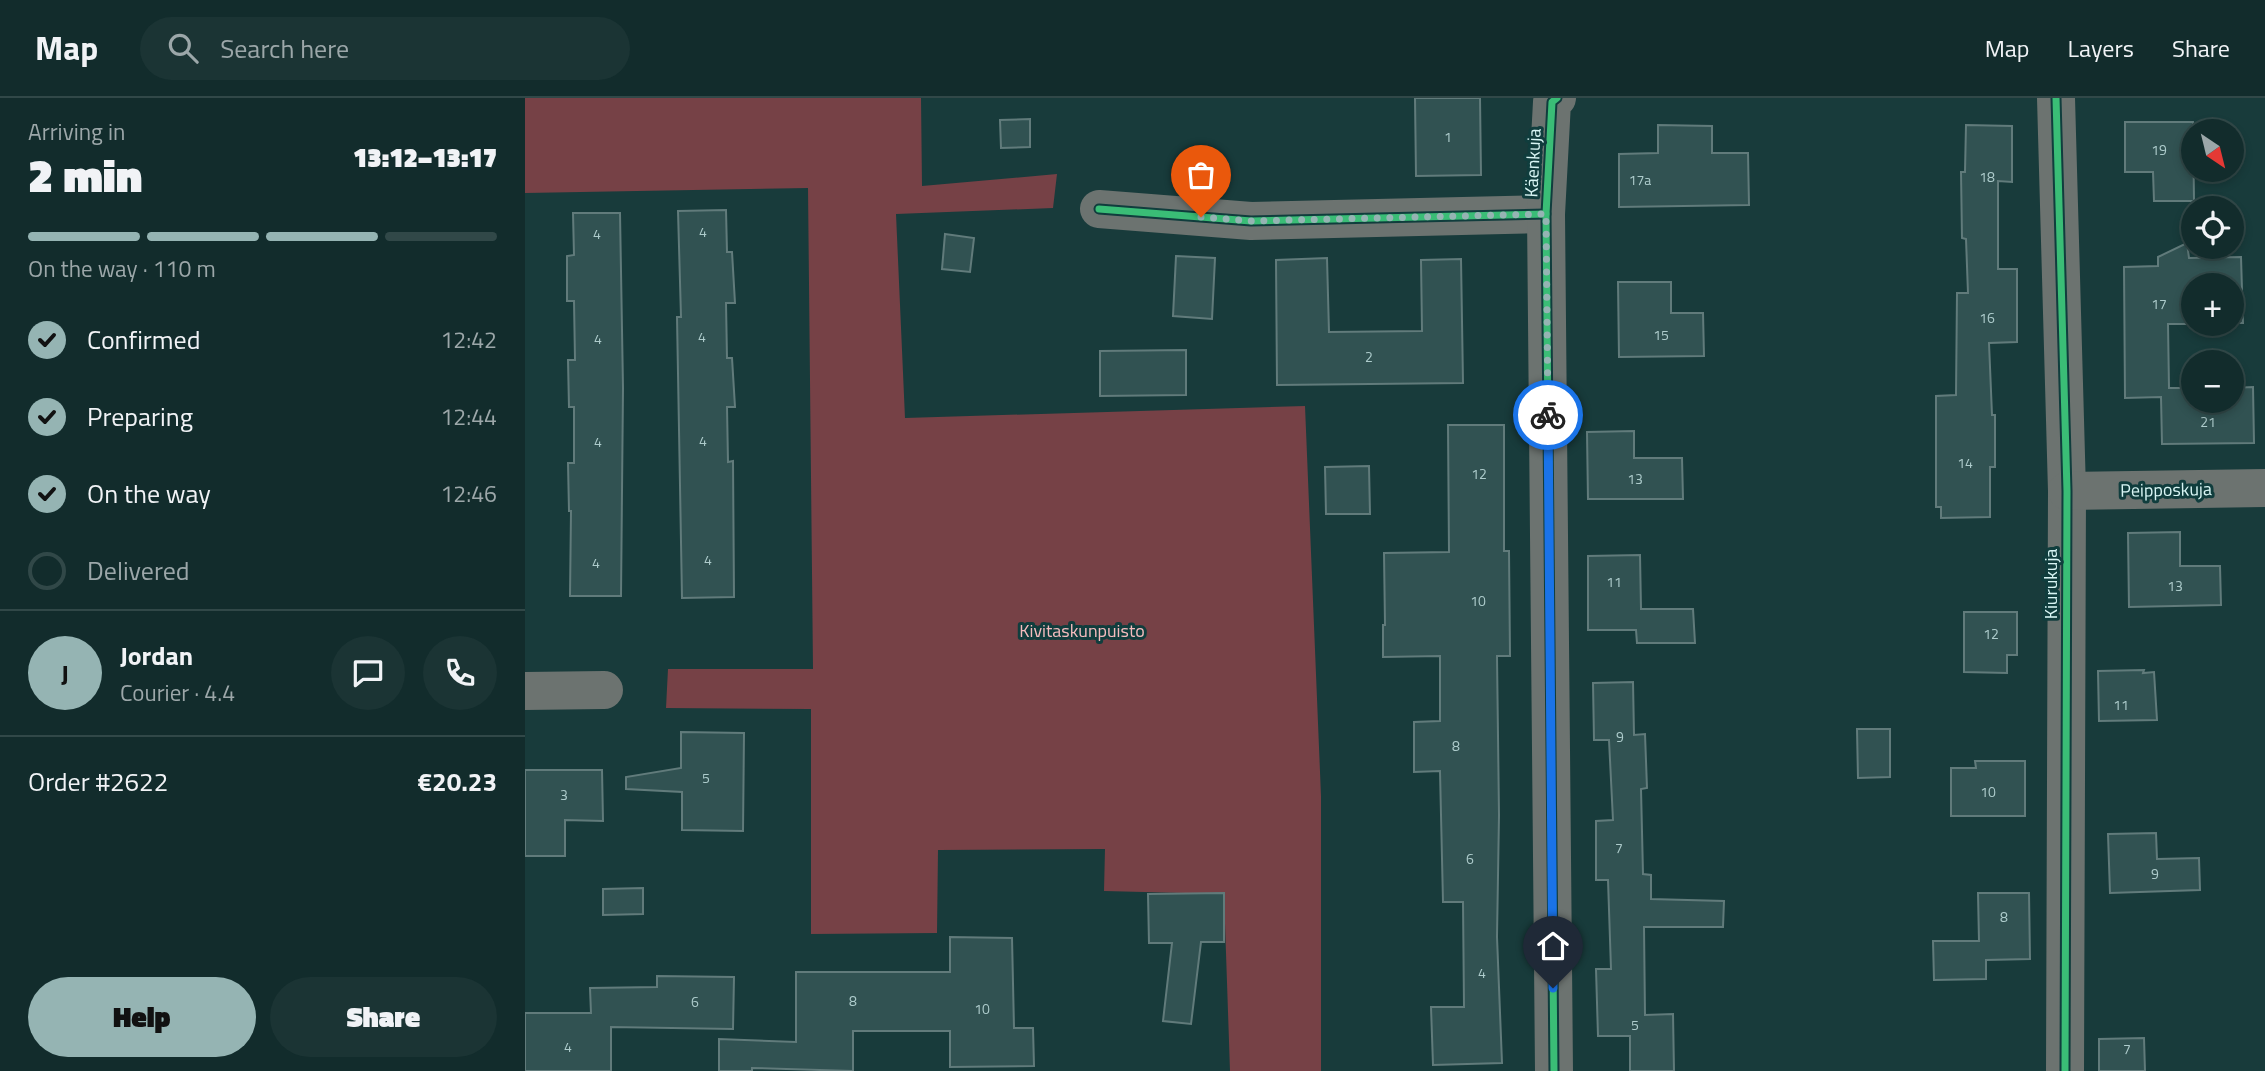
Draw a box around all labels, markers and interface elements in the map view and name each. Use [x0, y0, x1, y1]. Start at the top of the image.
search box [140, 17, 630, 80]
text: Map [35, 23, 98, 73]
icon: search [164, 29, 202, 67]
text: Search here [220, 29, 349, 68]
text: Map [1985, 30, 2030, 66]
text: Layers [2068, 30, 2134, 66]
text: Share [2172, 30, 2230, 66]
text: Arriving in [28, 114, 125, 149]
north arrow [2181, 119, 2243, 182]
map controls [2181, 119, 2244, 413]
house number: 1 [1444, 126, 1452, 147]
street label: Käenkuja [1517, 128, 1548, 198]
text: 13:12–13:17 [353, 138, 497, 177]
house number: 19 [2151, 139, 2167, 160]
text: 2 min [28, 140, 142, 210]
pin [1171, 145, 1231, 217]
icon: bag [1182, 156, 1220, 194]
house number: 18 [1979, 166, 1995, 187]
house number: 17a [1629, 169, 1651, 190]
button: locate [2181, 196, 2244, 259]
house number: 4 [699, 221, 707, 242]
house number: 4 [593, 223, 601, 244]
text: On the way · 110 m [28, 251, 216, 286]
button: + [2181, 273, 2244, 336]
house number: 17 [2151, 293, 2167, 314]
house number: 16 [1979, 307, 1995, 328]
text: Confirmed [87, 320, 201, 359]
icon: check [28, 321, 66, 359]
text: 12:42 [440, 322, 497, 357]
house number: 15 [1653, 324, 1669, 345]
house number: 4 [698, 326, 706, 347]
house number: 4 [594, 328, 602, 349]
house number: 2 [1365, 346, 1373, 367]
button: − [2181, 350, 2244, 413]
courier [1513, 380, 1583, 450]
icon: bike [1529, 396, 1567, 434]
text: Preparing [87, 397, 193, 436]
icon: check [28, 398, 66, 436]
text: 12:44 [440, 399, 497, 434]
house number: 21 [2200, 411, 2216, 432]
house number: 4 [699, 430, 707, 451]
house number: 4 [594, 431, 602, 452]
house number: 14 [1957, 452, 1973, 473]
house number: 12 [1471, 463, 1487, 484]
house number: 13 [1627, 468, 1643, 489]
text: On the way [87, 474, 211, 513]
icon: check [28, 475, 66, 513]
street label: Peipposkuja [2120, 475, 2212, 504]
text: 12:46 [440, 476, 497, 511]
house number: 4 [704, 549, 712, 570]
street label: Kiurukuja [2037, 549, 2064, 619]
text: Delivered [87, 551, 190, 590]
house number: 4 [592, 552, 600, 573]
house number: 11 [1606, 571, 1622, 592]
house number: 13 [2167, 575, 2183, 596]
house number: 10 [1470, 590, 1486, 611]
park label: Kivitaskunpuisto [1019, 617, 1145, 644]
house number: 12 [1983, 623, 1999, 644]
text: Jordan [120, 636, 193, 675]
button: chat [331, 636, 405, 710]
button: phone [423, 636, 497, 710]
text: J [61, 654, 69, 693]
text: Courier · 4.4 [120, 675, 235, 710]
house number: 11 [2113, 694, 2129, 715]
house number: 9 [1616, 726, 1624, 747]
house number: 8 [1452, 735, 1460, 756]
text: Order #2622 [28, 762, 168, 801]
text: €20.23 [418, 762, 497, 801]
house number: 5 [702, 767, 710, 788]
house number: 10 [1980, 781, 1996, 802]
house number: 3 [560, 784, 568, 805]
house number: 7 [1615, 837, 1623, 858]
house number: 6 [1466, 848, 1474, 869]
house number: 9 [2151, 863, 2159, 884]
house number: 8 [2000, 906, 2008, 927]
pin [1523, 916, 1583, 988]
icon: home [1534, 927, 1572, 965]
house number: 4 [1478, 962, 1486, 983]
button: Help [28, 977, 256, 1057]
button: Share [270, 977, 497, 1057]
house number: 8 [849, 990, 857, 1011]
house number: 6 [691, 991, 699, 1012]
house number: 10 [974, 998, 990, 1019]
house number: 5 [1631, 1014, 1639, 1035]
house number: 4 [564, 1036, 572, 1057]
house number: 7 [2123, 1038, 2131, 1059]

